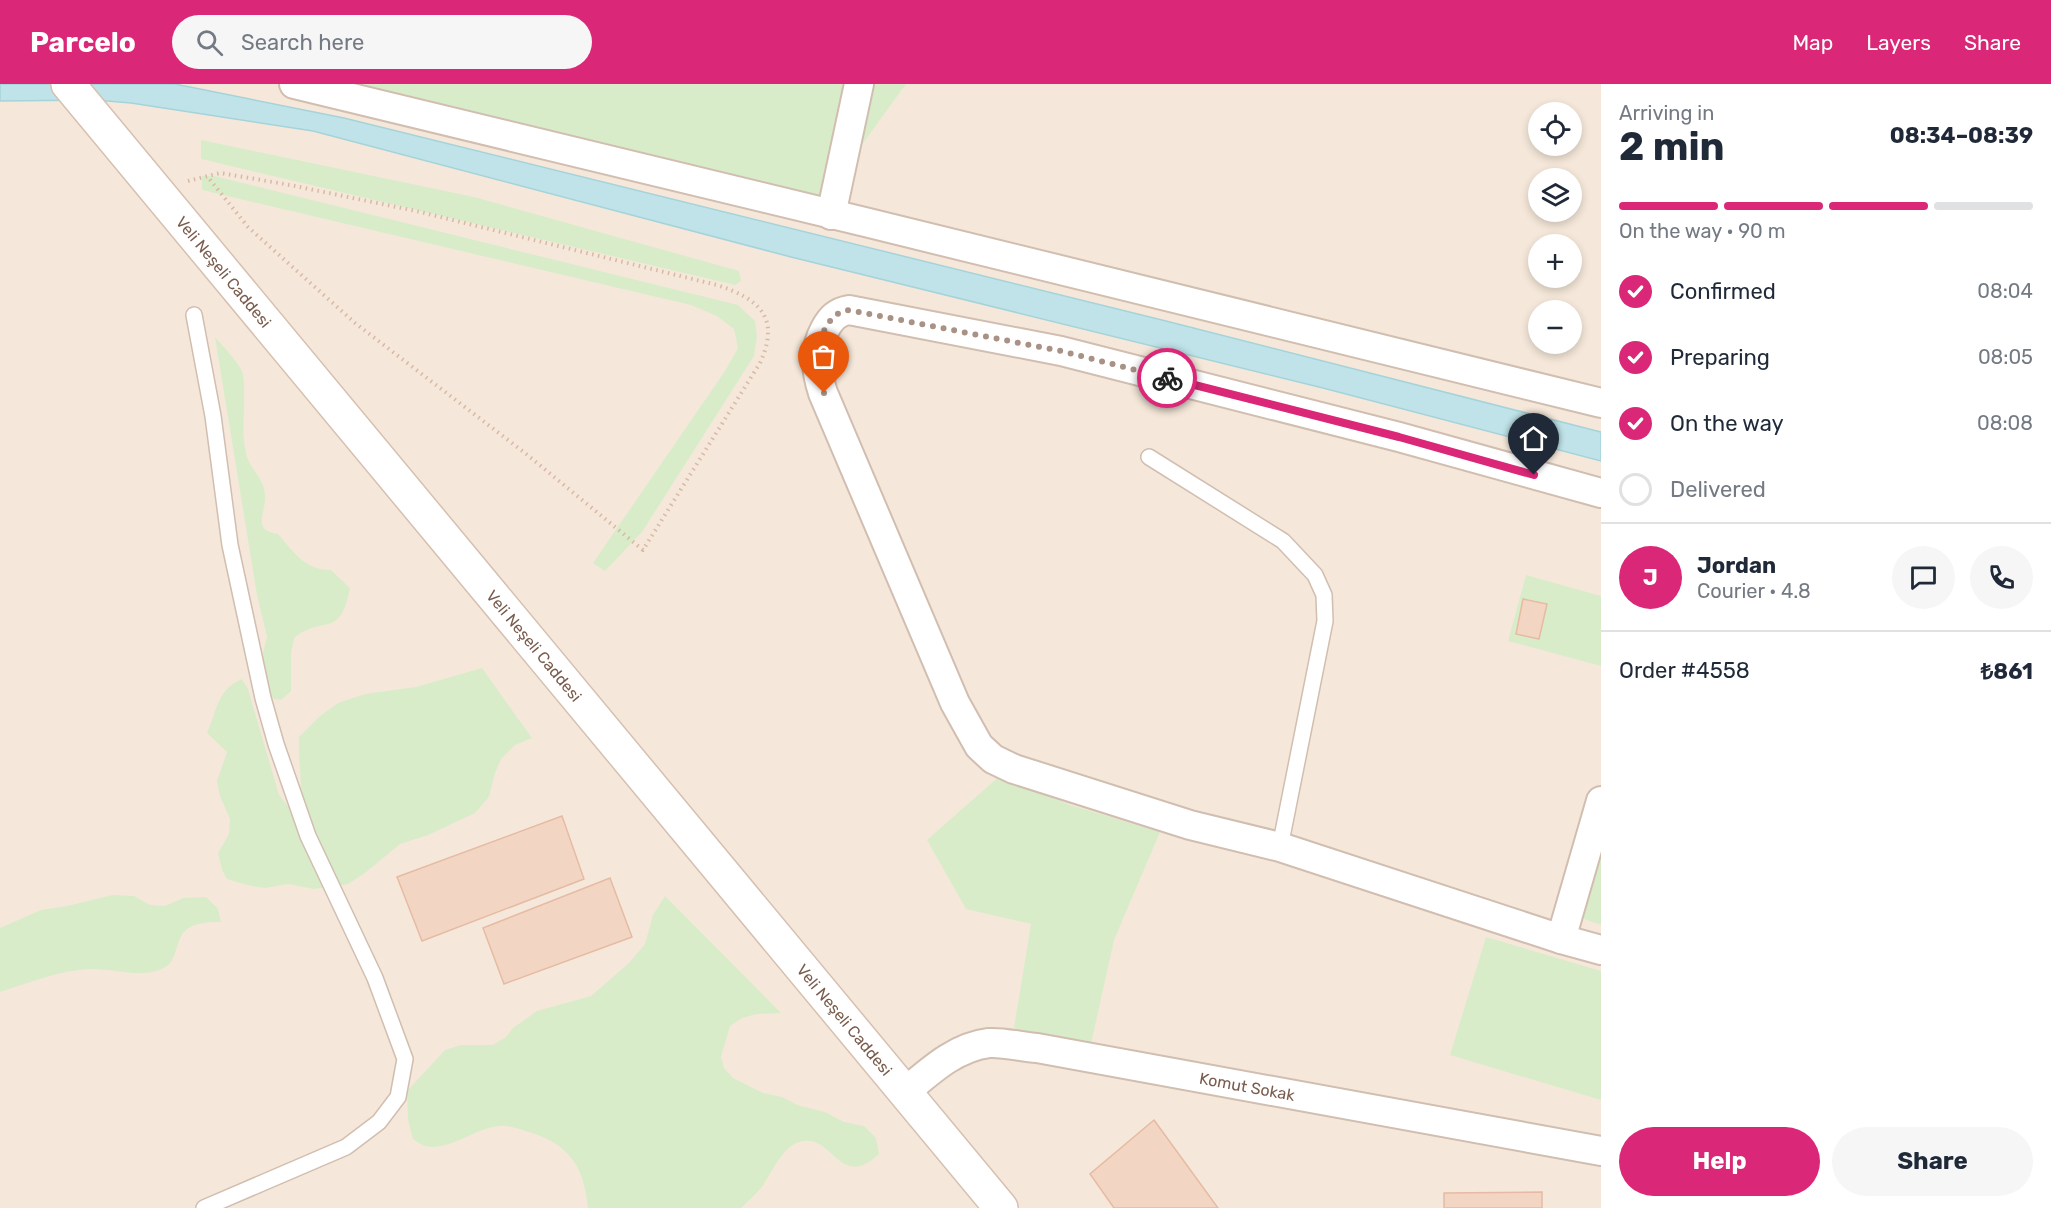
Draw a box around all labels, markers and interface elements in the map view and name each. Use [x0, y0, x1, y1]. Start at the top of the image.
search box [172, 15, 592, 69]
text: Parcelo [30, 26, 136, 59]
icon: search [193, 26, 226, 59]
text: Search here [241, 29, 364, 56]
text: Map [1792, 30, 1833, 55]
text: Layers [1866, 30, 1931, 55]
text: Share [1964, 30, 2021, 55]
text: Arriving in [1619, 101, 1714, 125]
map controls [1528, 102, 1582, 354]
button: locate [1528, 102, 1582, 156]
text: 08:34–08:39 [1890, 122, 2033, 149]
text: 2 min [1619, 124, 1725, 170]
button: layers [1528, 168, 1582, 222]
street label: Veli Neşeli Caddesi [172, 212, 275, 331]
text: On the way · 90 m [1619, 219, 1785, 243]
button: + [1528, 234, 1582, 288]
icon: check [1619, 275, 1652, 308]
text: Confirmed [1670, 278, 1776, 305]
text: 08:04 [1977, 279, 2033, 303]
button: − [1528, 300, 1582, 354]
pin [798, 331, 849, 393]
icon: bag [807, 340, 840, 373]
icon: check [1619, 341, 1652, 374]
text: Preparing [1670, 344, 1770, 371]
text: 08:05 [1978, 345, 2033, 369]
courier [1137, 348, 1197, 408]
icon: bike [1151, 362, 1184, 395]
icon: check [1619, 407, 1652, 440]
text: On the way [1670, 410, 1784, 437]
text: 08:08 [1977, 411, 2033, 435]
pin [1508, 413, 1559, 475]
icon: home [1517, 422, 1550, 455]
text: Delivered [1670, 476, 1766, 503]
button: chat [1892, 546, 1955, 609]
button: phone [1970, 546, 2033, 609]
text: Jordan [1697, 552, 1776, 579]
text: J [1643, 564, 1658, 591]
text: Courier · 4.8 [1697, 579, 1811, 603]
street label: Veli Neşeli Caddesi [483, 586, 586, 705]
text: Order #4558 [1619, 657, 1750, 684]
text: ₺861 [1981, 658, 2033, 685]
street label: Veli Neşeli Caddesi [793, 960, 896, 1079]
street label: Komut Sokak [1198, 1068, 1297, 1105]
button: Help [1619, 1127, 1820, 1196]
button: Share [1832, 1127, 2033, 1196]

